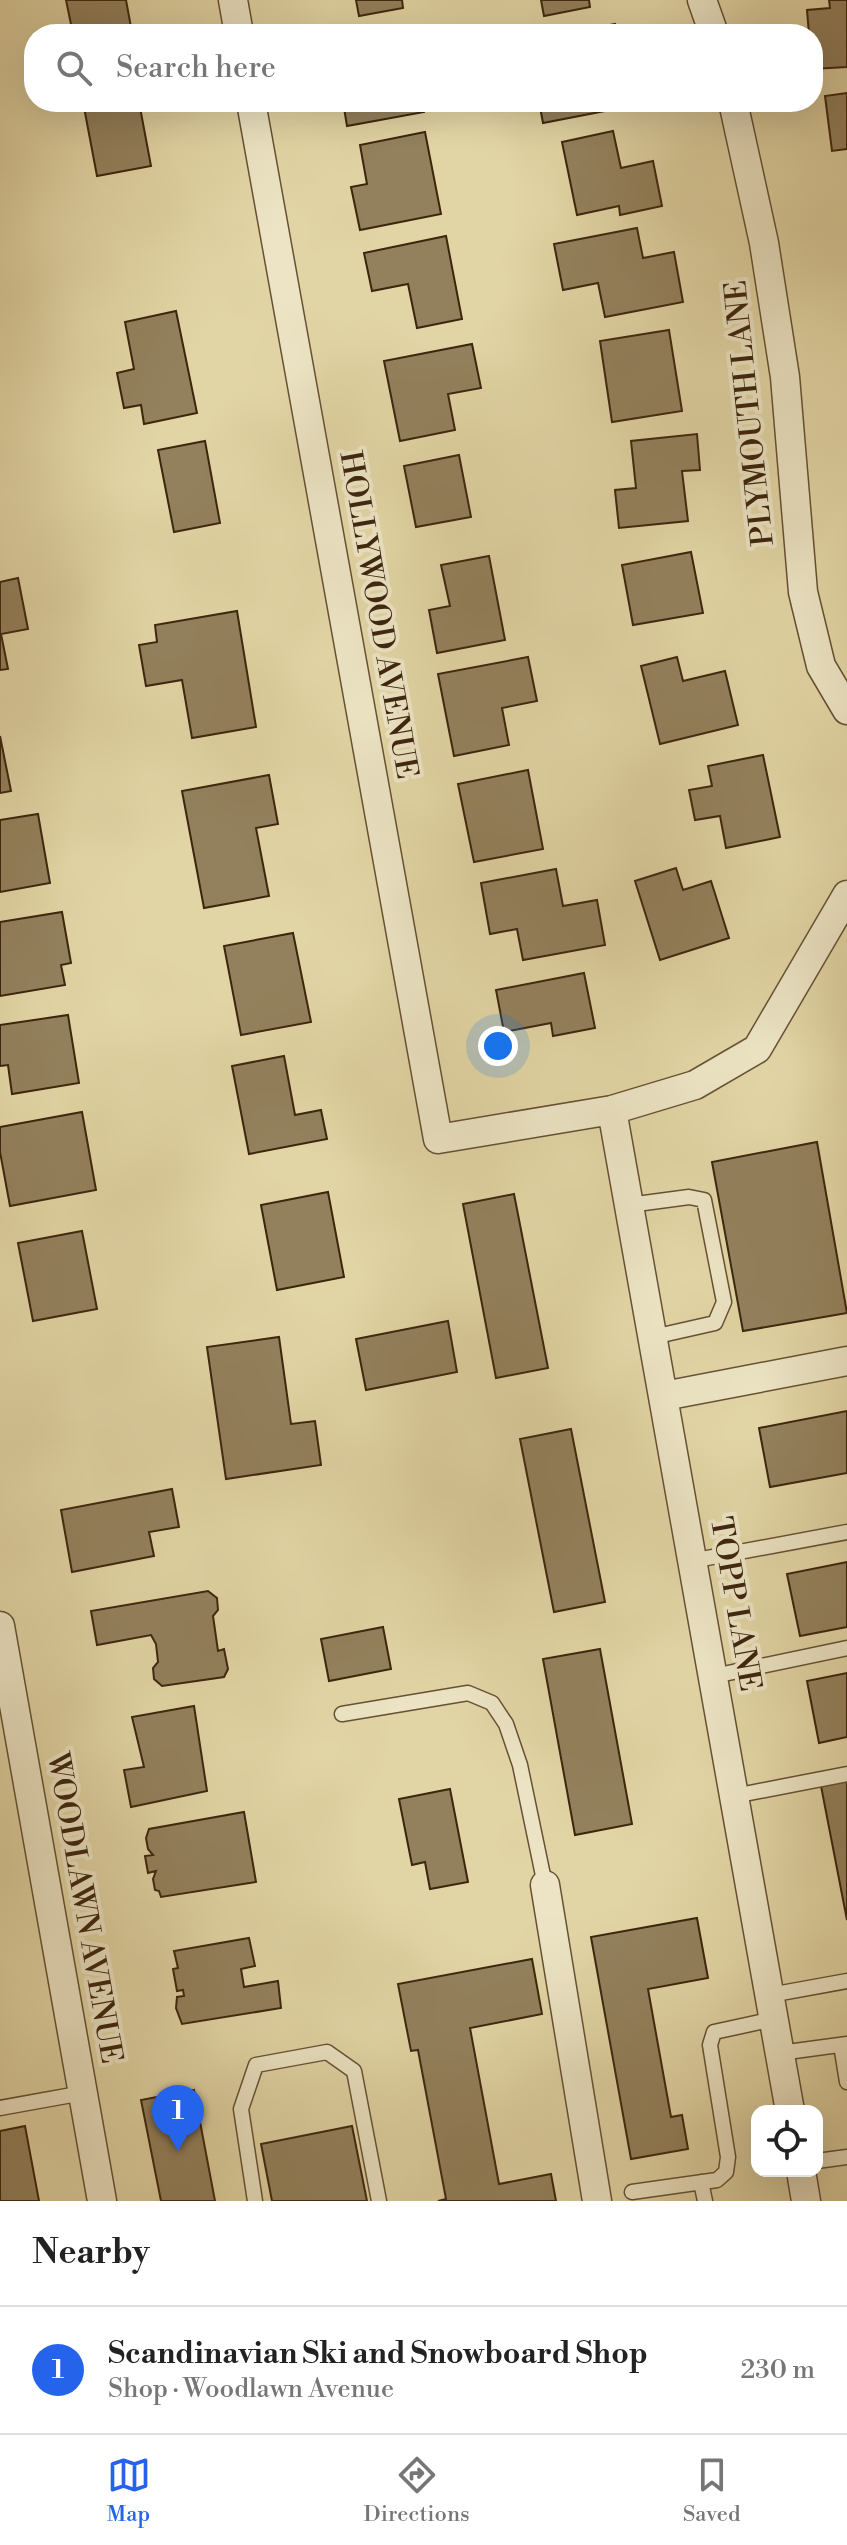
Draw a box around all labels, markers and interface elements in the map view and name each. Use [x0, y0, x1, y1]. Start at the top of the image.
search box [24, 24, 823, 112]
icon: search [52, 46, 96, 90]
text: Search here [116, 49, 276, 87]
street label: PLYMOUTH LANE [717, 278, 783, 548]
street label: HOLLYWOOD AVENUE [330, 448, 426, 782]
your location [478, 1026, 518, 1066]
street label: TOPP LANE [701, 1514, 769, 1694]
street label: WOODLAWN AVENUE [38, 1749, 130, 2066]
pin: 1 [152, 2085, 204, 2151]
map controls [751, 2105, 823, 2177]
button: locate [751, 2105, 823, 2177]
text: Nearby [32, 2232, 150, 2274]
text: Scandinavian Ski and Snowboard Shop [108, 2335, 648, 2373]
text: 1 [52, 2354, 64, 2386]
text: 230 m [740, 2354, 815, 2386]
text: Shop · Woodlawn Avenue [108, 2373, 394, 2405]
tab: Map [107, 2453, 151, 2528]
tab: Directions [364, 2453, 470, 2528]
tab: Saved [683, 2453, 740, 2528]

